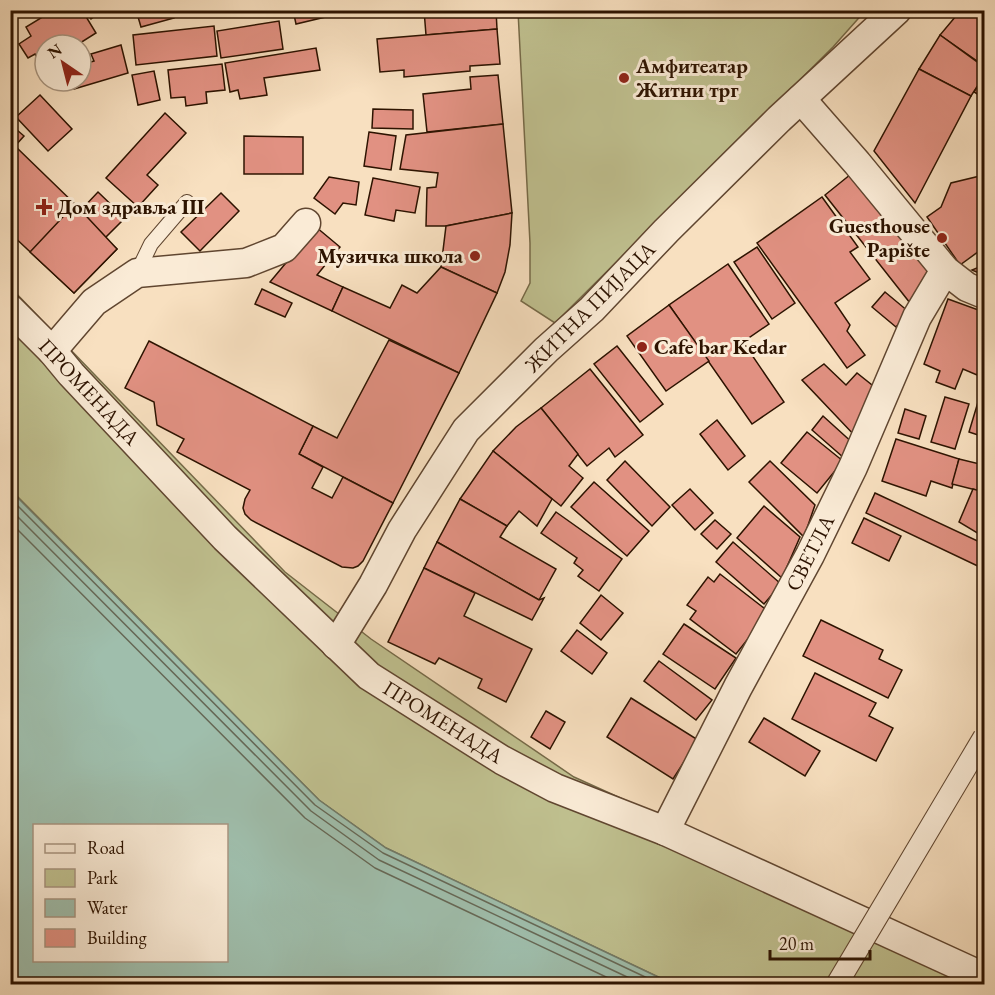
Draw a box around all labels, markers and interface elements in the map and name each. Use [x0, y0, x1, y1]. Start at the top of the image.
north arrow [33, 33, 93, 93]
text: N [43, 39, 66, 63]
place label: Амфитеатар Житни трг [635, 52, 748, 103]
marker: Амфитеатар Житни трг [617, 71, 631, 85]
place label: Дом здравља III [57, 193, 205, 220]
marker: Дом здравља III [35, 198, 53, 216]
place label: Guesthouse Papište [829, 212, 930, 263]
marker: Guesthouse Papište [935, 231, 949, 245]
street label: ЖИТНА ПИЈАЦА [518, 235, 661, 378]
place label: Музичка школа [317, 242, 464, 269]
marker: Музичка школа [468, 249, 482, 263]
street label: ПРОМЕНАДА [33, 332, 146, 451]
place label: Cafe bar Kedar [654, 333, 787, 360]
marker: Cafe bar Kedar [635, 340, 649, 354]
street label: СВЕТЛА [779, 510, 840, 595]
street label: ПРОМЕНАДА [378, 674, 509, 769]
legend [33, 824, 228, 962]
text: Road [87, 836, 126, 859]
text: Park [87, 866, 118, 889]
text: Water [87, 896, 128, 919]
scale bar [770, 923, 870, 961]
text: Building [87, 926, 147, 949]
text: 20 m [779, 932, 814, 955]

